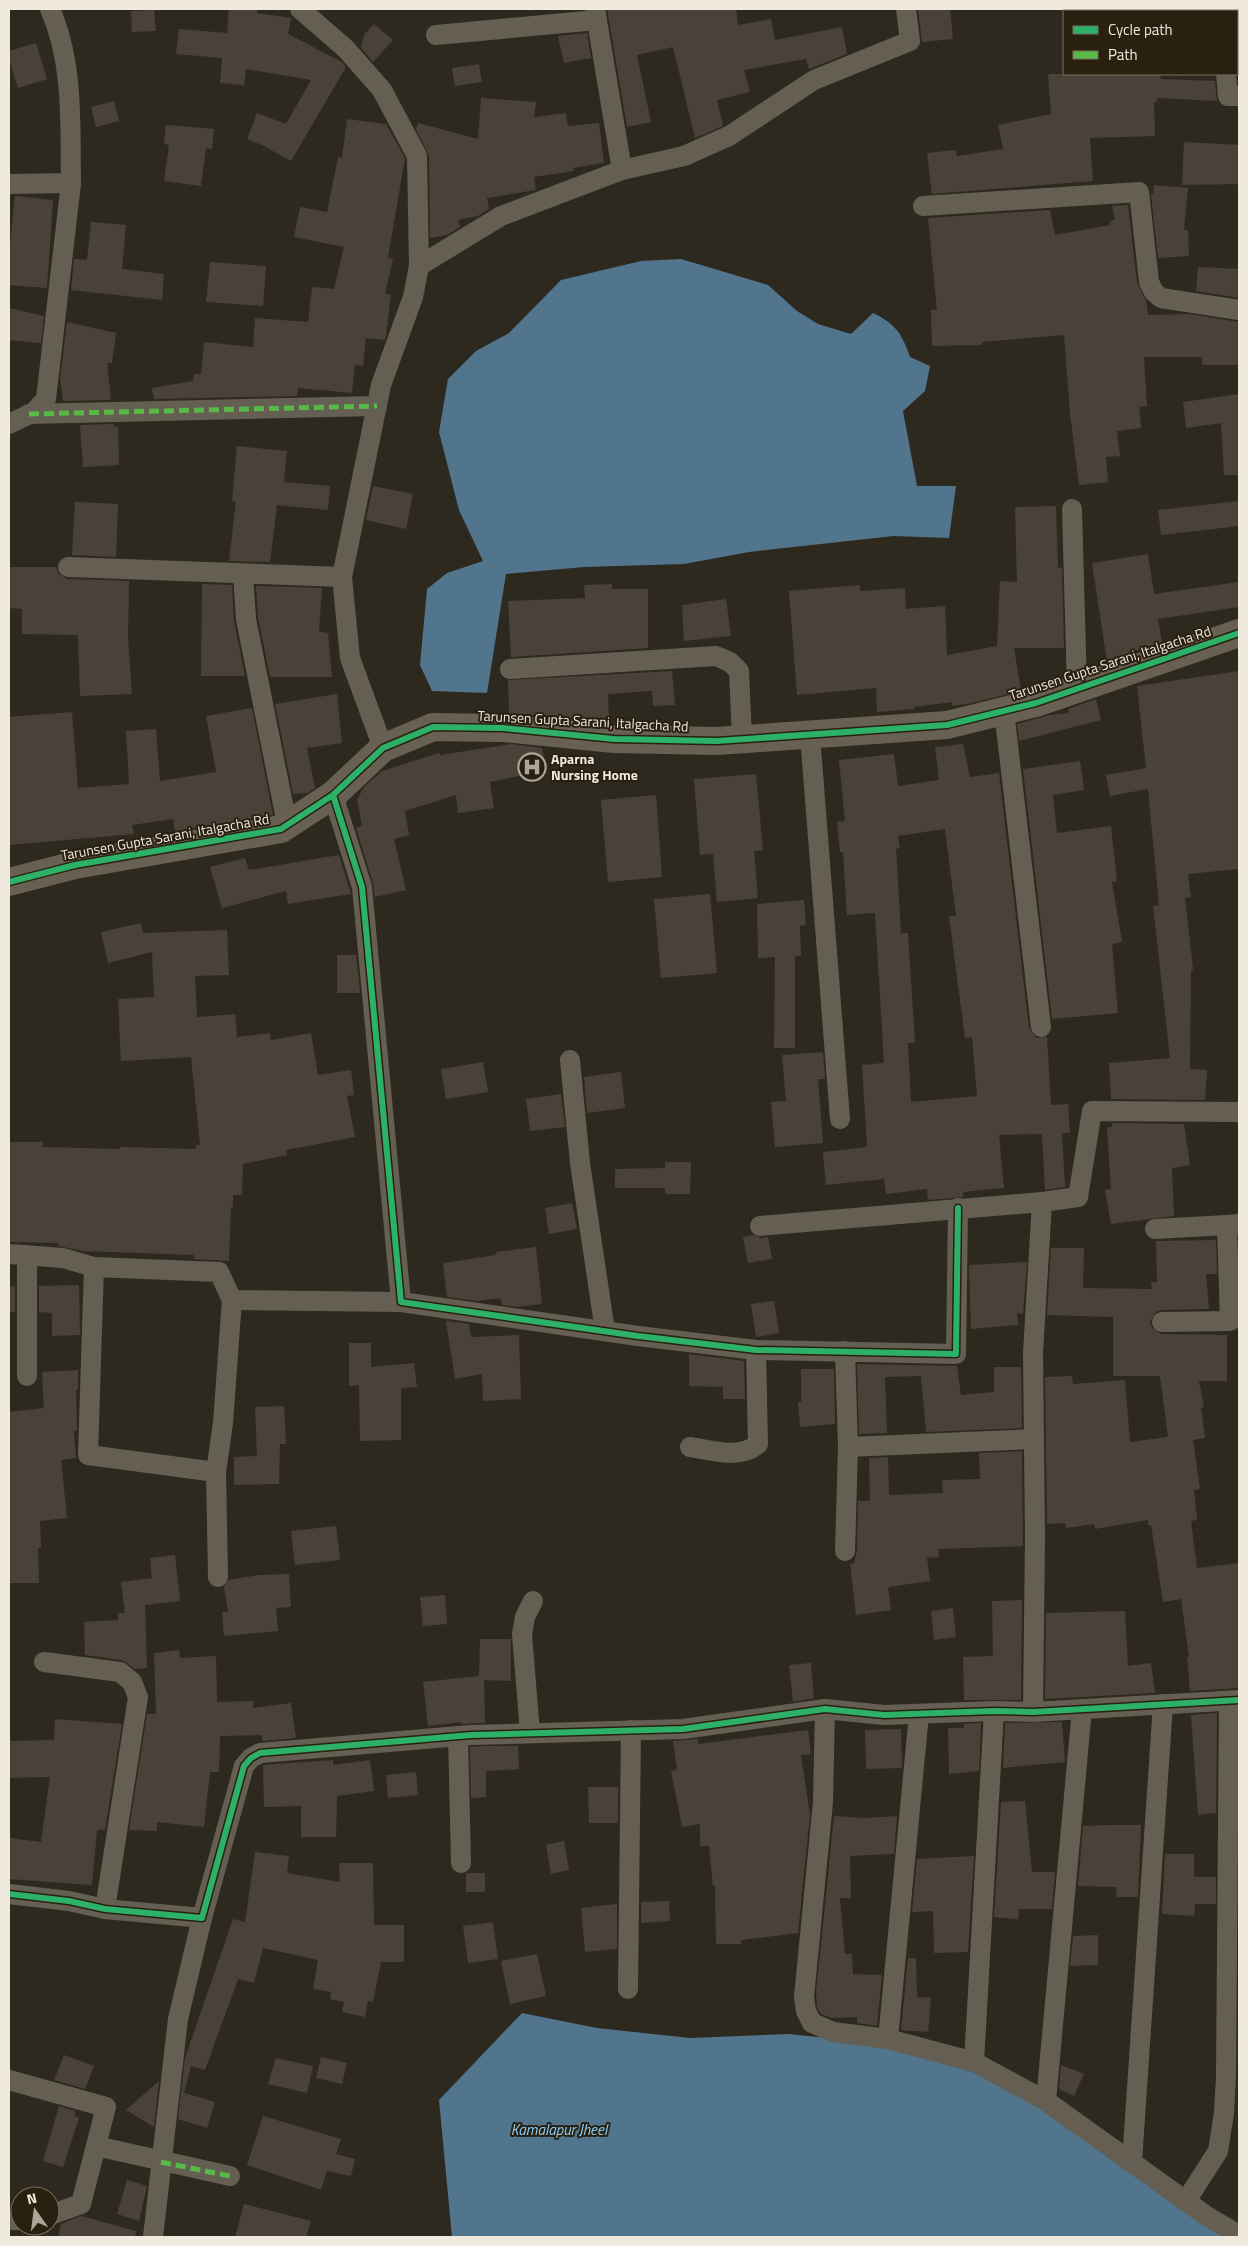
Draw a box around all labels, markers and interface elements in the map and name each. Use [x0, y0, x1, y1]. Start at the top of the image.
legend [1063, 10, 1238, 75]
text: Cycle path [1108, 18, 1173, 41]
text: Path [1108, 43, 1138, 66]
street label: Tarunsen Gupta Sarani, Italgacha Rd [1006, 620, 1214, 705]
street label: Tarunsen Gupta Sarani, Italgacha Rd [477, 704, 689, 737]
place label: Aparna Nursing Home [551, 748, 638, 785]
hospital icon: Aparna Nursing Home [517, 752, 547, 782]
street label: Tarunsen Gupta Sarani, Italgacha Rd [59, 808, 271, 865]
water label: Kamalapur Jheel [511, 2118, 609, 2141]
north arrow [10, 2186, 60, 2236]
text: N [24, 2187, 39, 2209]

